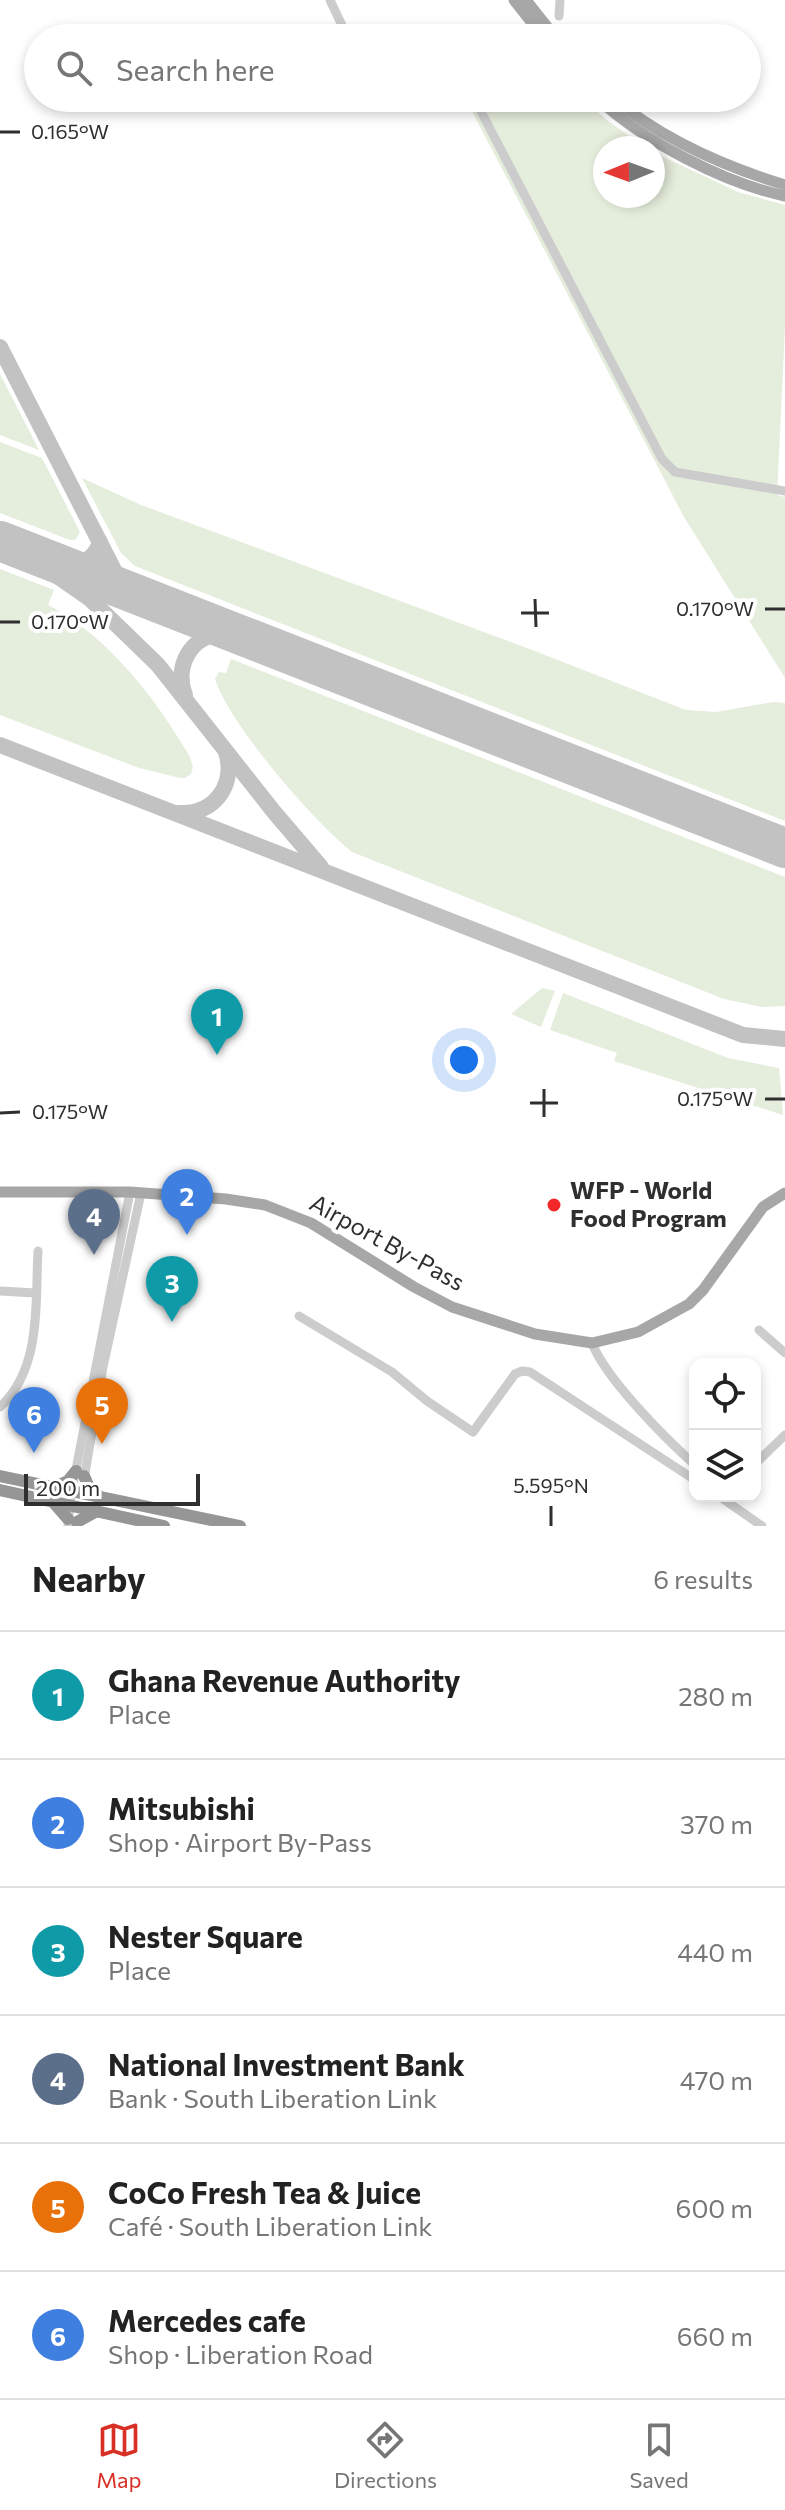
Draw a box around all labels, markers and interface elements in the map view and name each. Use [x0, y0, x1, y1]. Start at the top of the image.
search box [24, 24, 761, 112]
icon: search [52, 46, 96, 90]
text: Search here [116, 50, 275, 87]
text: 0.165°W [31, 119, 109, 143]
north arrow [593, 136, 665, 208]
text: 0.170°W [676, 596, 754, 620]
text: 0.170°W [31, 609, 109, 633]
pin: 1 [191, 989, 243, 1055]
your location [444, 1040, 484, 1080]
text: 0.175°W [677, 1086, 753, 1110]
text: 0.175°W [32, 1099, 108, 1123]
pin: 2 [161, 1169, 213, 1235]
place label: WFP - World Food Program [570, 1175, 727, 1232]
street label: Airport By-Pass [305, 1187, 470, 1296]
pin: 4 [68, 1189, 120, 1255]
marker: WFP - World Food Program [545, 1196, 563, 1214]
pin: 3 [146, 1256, 198, 1322]
map controls [689, 1358, 761, 1502]
button: locate [689, 1358, 761, 1430]
pin: 5 [76, 1378, 128, 1444]
pin: 6 [8, 1387, 60, 1453]
button: layers [689, 1430, 761, 1502]
scale bar [24, 1470, 200, 1506]
text: 5.595°N [513, 1473, 589, 1497]
text: 200 m [36, 1474, 100, 1501]
text: Nearby [32, 1557, 146, 1599]
text: 6 results [653, 1563, 753, 1594]
text: Ghana Revenue Authority [108, 1661, 461, 1698]
text: 1 [52, 1680, 64, 1711]
text: 280 m [678, 1680, 753, 1711]
text: Place [108, 1698, 171, 1729]
text: Mitsubishi [108, 1789, 255, 1826]
text: 2 [51, 1808, 65, 1839]
text: 370 m [680, 1808, 753, 1839]
text: Shop · Airport By-Pass [108, 1826, 372, 1857]
text: Nester Square [108, 1917, 303, 1954]
text: 3 [50, 1936, 66, 1967]
text: 440 m [677, 1936, 753, 1967]
text: Place [108, 1954, 171, 1985]
text: National Investment Bank [108, 2045, 465, 2082]
text: 4 [50, 2064, 66, 2095]
text: 470 m [680, 2064, 753, 2095]
text: Bank · South Liberation Link [108, 2082, 437, 2113]
text: CoCo Fresh Tea & Juice [108, 2173, 421, 2210]
text: 5 [50, 2192, 66, 2223]
text: 600 m [676, 2192, 753, 2223]
text: Café · South Liberation Link [108, 2210, 432, 2241]
text: Mercedes cafe [108, 2301, 306, 2338]
text: 6 [50, 2320, 66, 2351]
text: 660 m [677, 2320, 753, 2351]
text: Shop · Liberation Road [108, 2338, 373, 2369]
tab: Map [96, 2418, 142, 2493]
tab: Directions [334, 2418, 437, 2493]
tab: Saved [629, 2418, 689, 2493]

